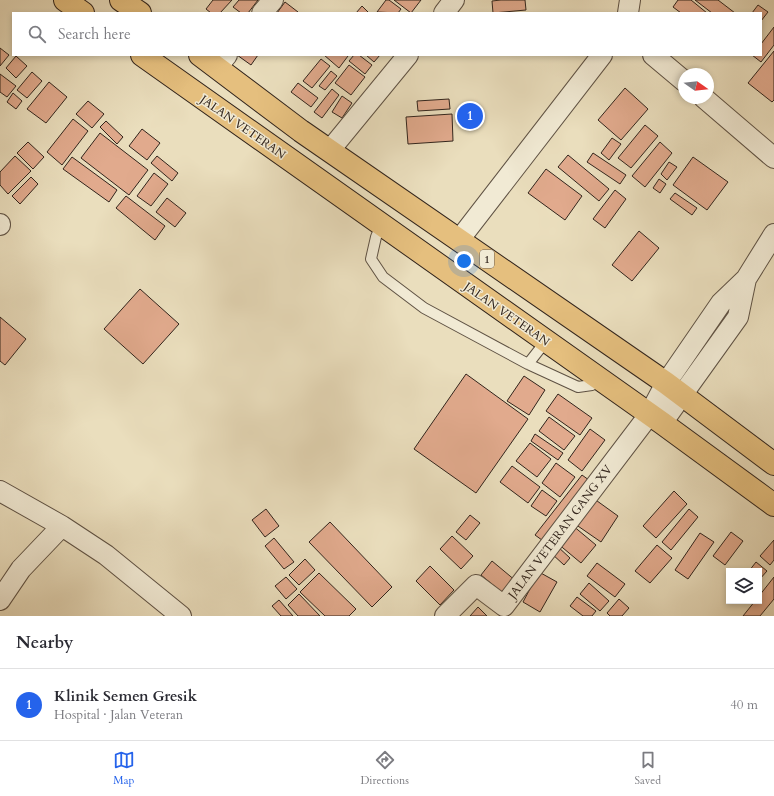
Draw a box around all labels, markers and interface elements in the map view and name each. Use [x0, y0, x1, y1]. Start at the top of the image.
search box [12, 12, 762, 56]
icon: search [26, 23, 48, 45]
text: Search here [58, 24, 131, 44]
north arrow [678, 68, 714, 104]
street label: JALAN VETERAN [195, 90, 290, 163]
pin: 1 [457, 101, 483, 131]
road number: 1 [480, 250, 494, 268]
your location [454, 251, 474, 271]
street label: JALAN VETERAN [459, 277, 554, 350]
street label: JALAN VETERAN GANG XV [503, 462, 616, 604]
map controls [726, 568, 762, 604]
button: layers [726, 568, 762, 604]
text: Nearby [16, 631, 73, 654]
text: Klinik Semen Gresik [54, 686, 197, 706]
text: 1 [26, 696, 32, 714]
text: 40 m [730, 696, 758, 714]
text: Hospital · Jalan Veteran [54, 706, 183, 724]
tab: Map [113, 749, 135, 788]
tab: Directions [360, 749, 409, 788]
tab: Saved [635, 749, 661, 788]

